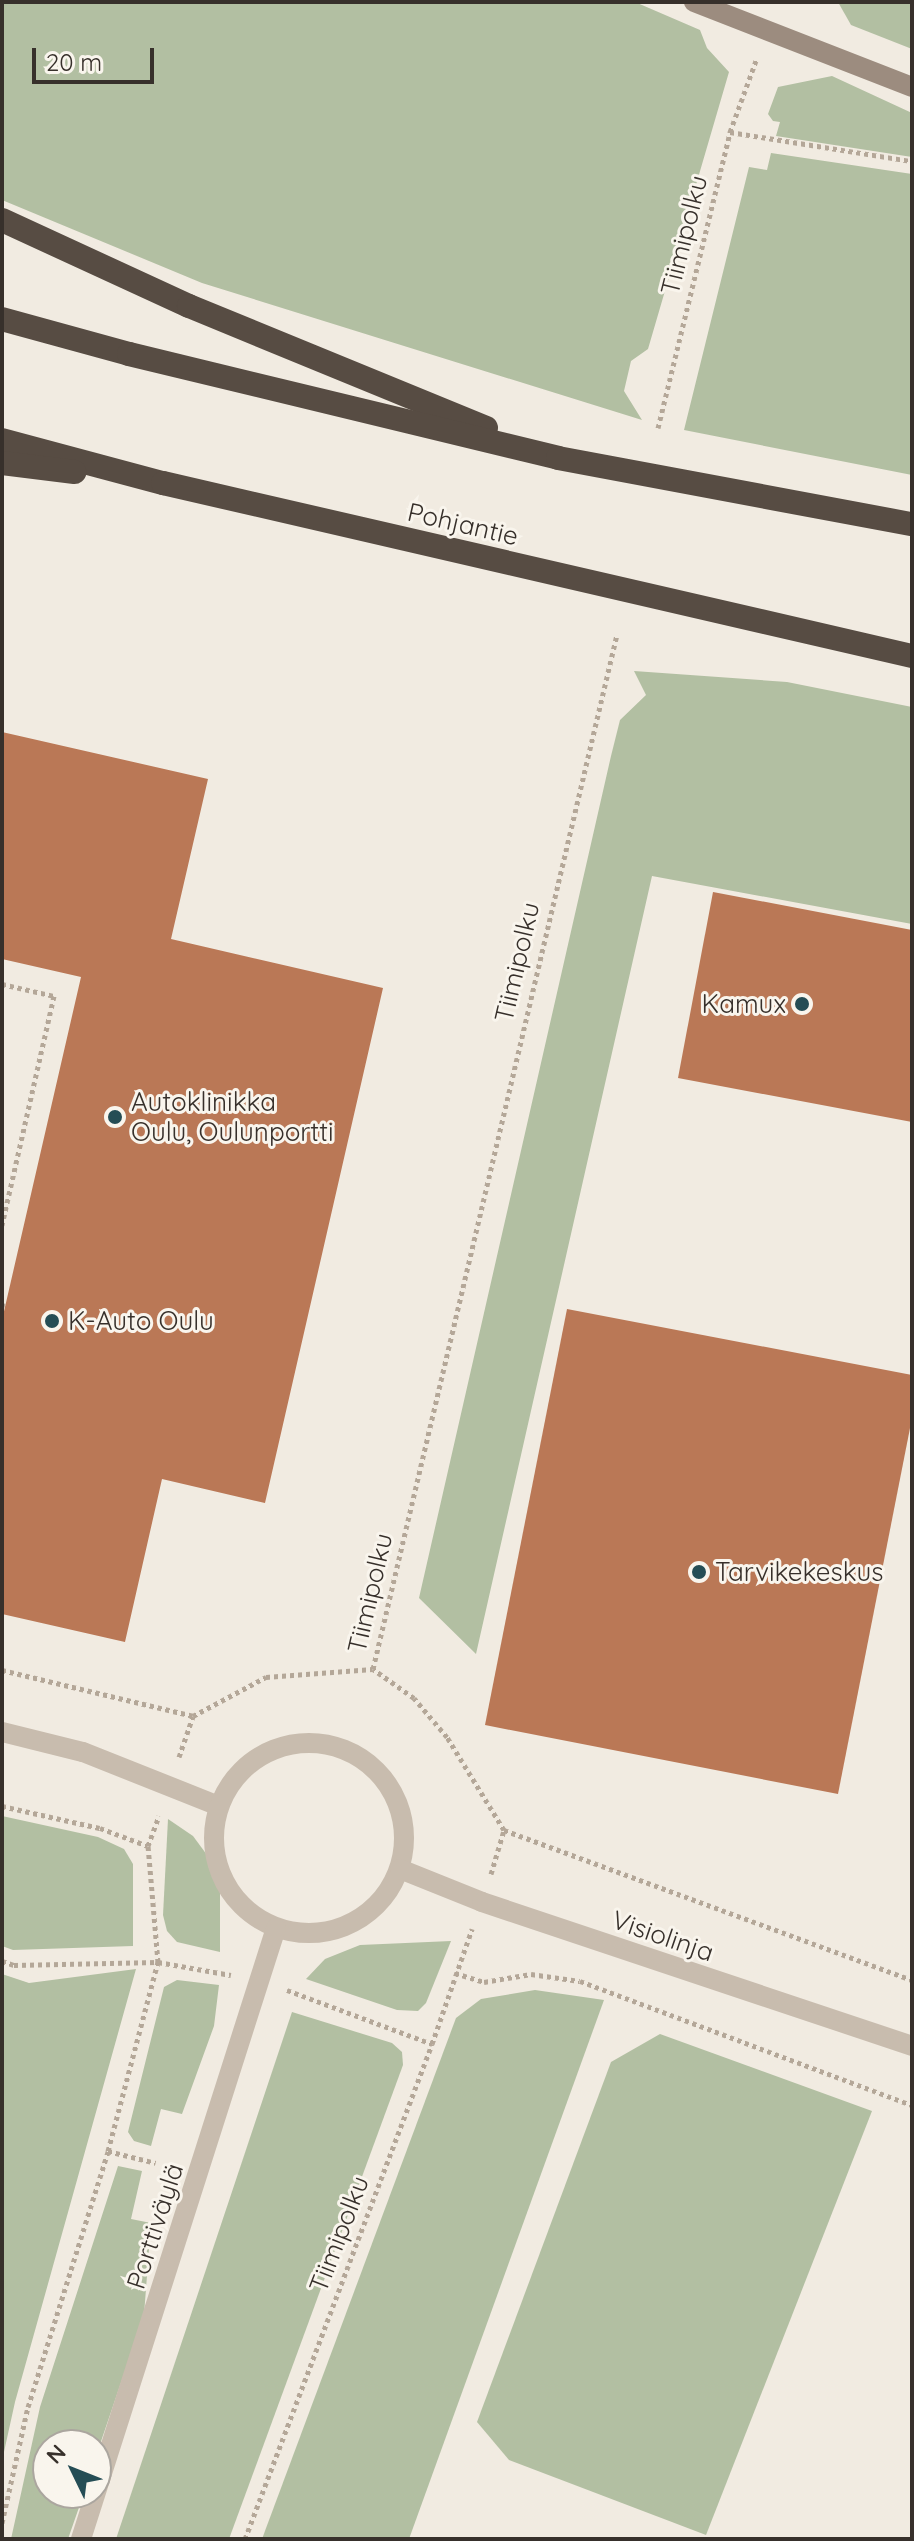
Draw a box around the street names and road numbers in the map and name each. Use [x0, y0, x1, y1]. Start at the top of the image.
street label: Tiimipolku [654, 172, 714, 298]
street label: Pohjantie [405, 496, 521, 552]
street label: Tiimipolku [488, 899, 546, 1025]
street label: Tiimipolku [341, 1530, 399, 1656]
street label: Visiolinja [608, 1904, 718, 1968]
street label: Porttiväylä [120, 2159, 190, 2293]
street label: Tiimipolku [303, 2171, 375, 2297]

